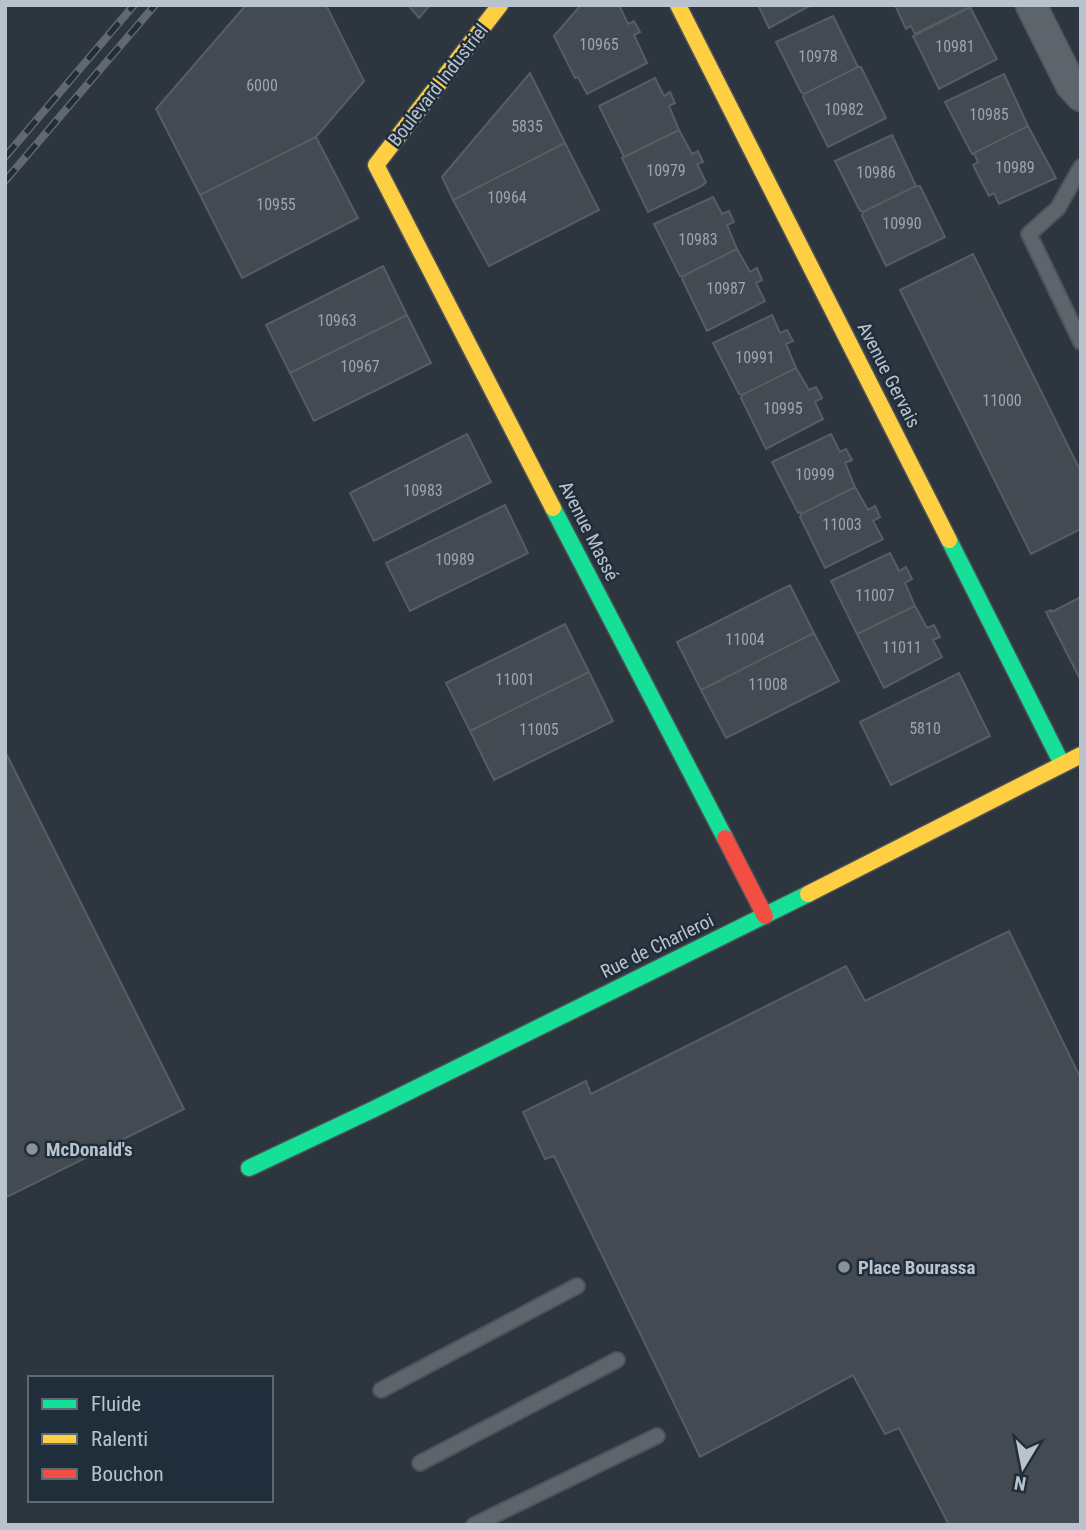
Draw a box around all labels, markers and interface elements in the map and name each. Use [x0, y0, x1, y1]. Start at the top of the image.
street label: Boulevard Industriel [383, 19, 493, 151]
house number: 10965 [579, 35, 619, 54]
house number: 10981 [935, 37, 975, 56]
house number: 10978 [798, 47, 838, 66]
house number: 6000 [246, 76, 278, 95]
house number: 10982 [824, 100, 864, 119]
house number: 10985 [969, 105, 1009, 124]
house number: 5835 [511, 117, 543, 136]
house number: 10989 [995, 158, 1035, 177]
house number: 10979 [646, 161, 686, 180]
house number: 10986 [856, 163, 896, 182]
house number: 10964 [487, 188, 527, 207]
house number: 10955 [256, 195, 296, 214]
house number: 10990 [882, 214, 922, 233]
house number: 10983 [678, 230, 718, 249]
house number: 10987 [706, 279, 746, 298]
house number: 10963 [317, 311, 357, 330]
street label: Avenue Gervais [853, 318, 925, 432]
house number: 10991 [735, 348, 775, 367]
house number: 10967 [340, 357, 380, 376]
house number: 11000 [982, 391, 1022, 410]
house number: 10995 [763, 399, 803, 418]
house number: 10999 [795, 465, 835, 484]
street label: Avenue Massé [554, 477, 624, 585]
house number: 10983 [403, 481, 443, 500]
house number: 11003 [822, 515, 862, 534]
house number: 10989 [435, 550, 475, 569]
house number: 11007 [855, 586, 895, 605]
house number: 11004 [725, 630, 765, 649]
house number: 11011 [882, 638, 922, 657]
house number: 11001 [495, 670, 535, 689]
house number: 11008 [748, 675, 788, 694]
house number: 5810 [909, 719, 941, 738]
house number: 11005 [519, 720, 559, 739]
street label: Rue de Charleroi [597, 909, 717, 983]
place label: McDonald's [46, 1138, 133, 1161]
marker: McDonald's [24, 1141, 40, 1157]
place label: Place Bourassa [858, 1256, 975, 1279]
marker: Place Bourassa [836, 1259, 852, 1275]
legend [28, 1376, 273, 1502]
text: Fluide [91, 1392, 141, 1416]
text: Ralenti [91, 1427, 148, 1451]
north arrow [988, 1432, 1058, 1502]
text: Bouchon [91, 1462, 164, 1486]
text: N [1012, 1471, 1028, 1496]

